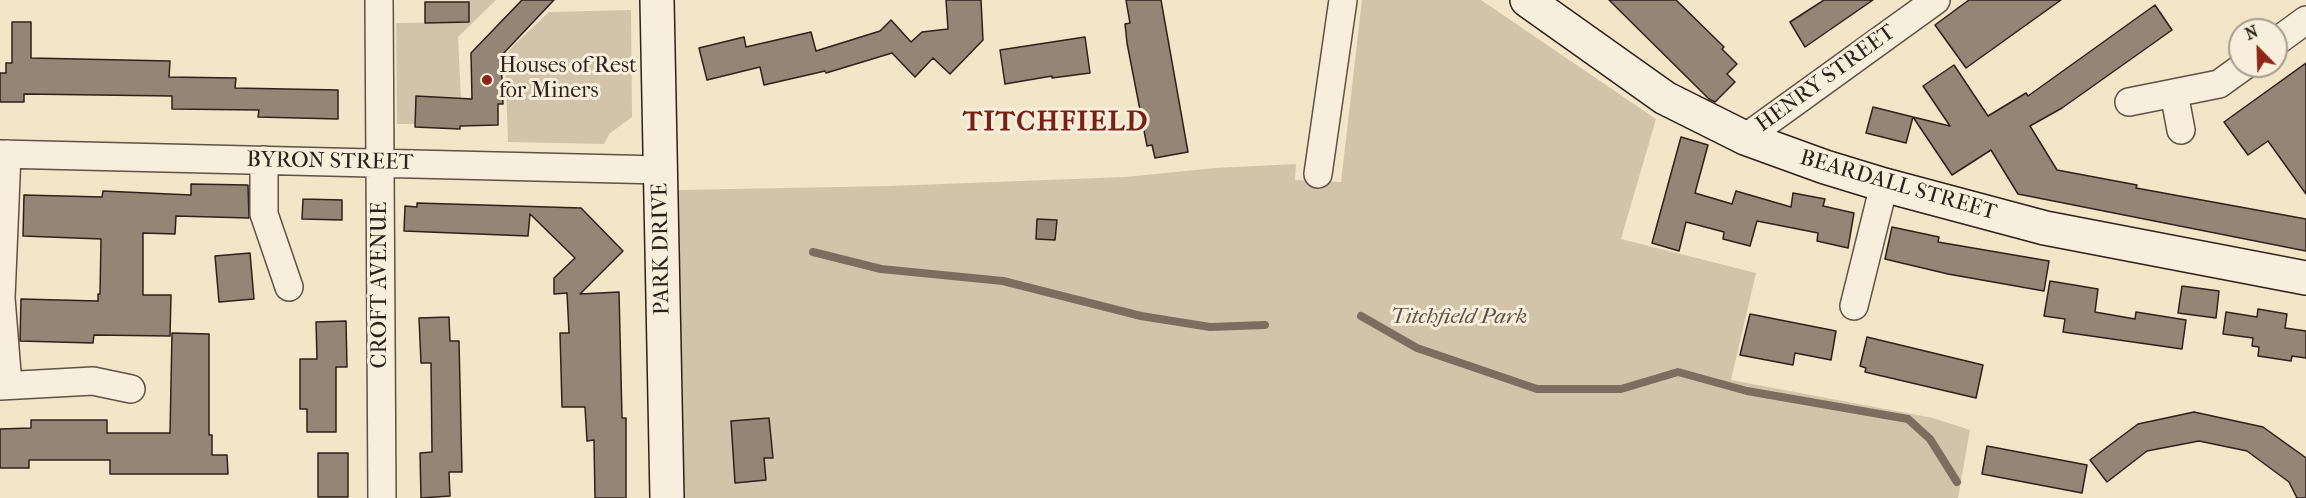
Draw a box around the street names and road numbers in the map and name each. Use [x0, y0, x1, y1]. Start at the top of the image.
street label: HENRY STREET [1751, 20, 1901, 138]
street label: BEARDALL STREET [1797, 145, 1999, 227]
street label: BYRON STREET [246, 147, 414, 177]
street label: PARK DRIVE [648, 183, 676, 315]
street label: CROFT AVENUE [368, 202, 394, 368]

